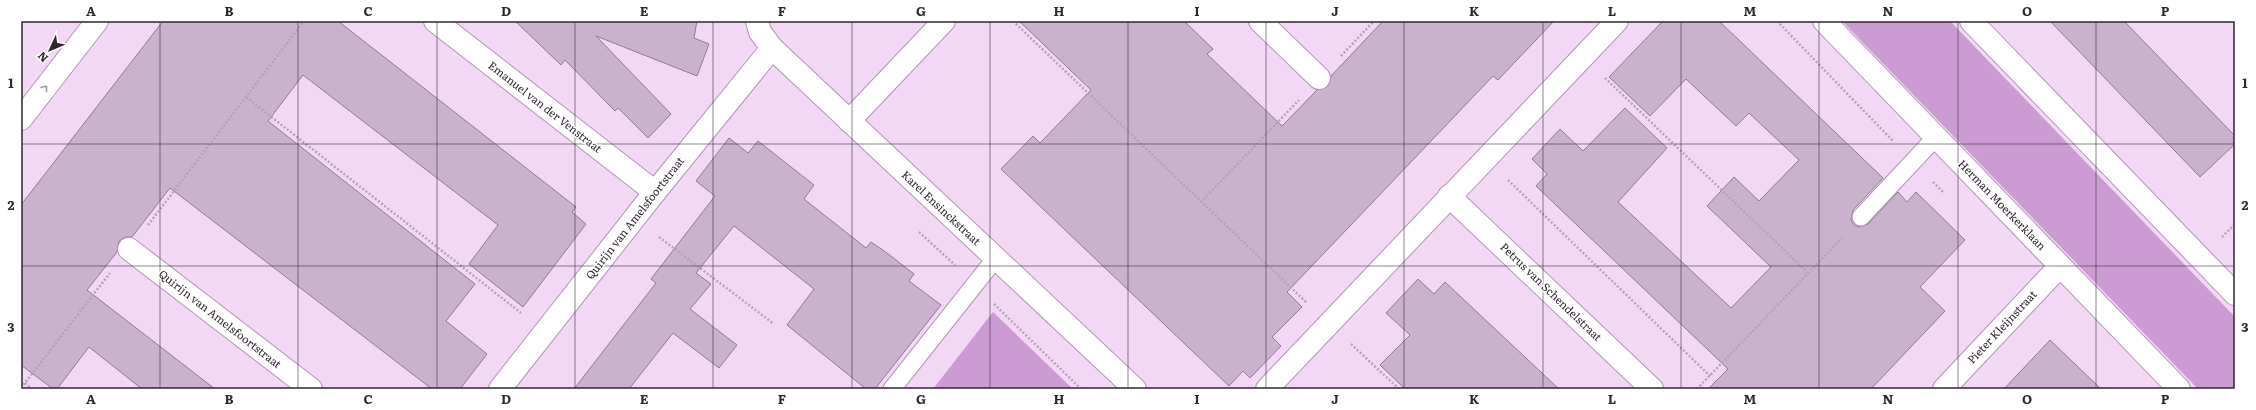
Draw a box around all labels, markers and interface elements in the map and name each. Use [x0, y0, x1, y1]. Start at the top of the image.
text: A [86, 1, 96, 20]
text: B [225, 1, 234, 20]
text: C [363, 1, 373, 20]
text: D [501, 1, 511, 20]
text: E [640, 1, 649, 20]
text: F [778, 1, 786, 20]
text: G [916, 1, 926, 20]
text: H [1054, 1, 1065, 20]
text: I [1194, 1, 1200, 20]
text: J [1331, 1, 1339, 20]
text: K [1469, 1, 1480, 20]
text: L [1608, 1, 1616, 20]
text: M [1744, 1, 1757, 20]
text: N [1883, 1, 1894, 20]
text: O [2022, 1, 2032, 20]
text: P [2161, 1, 2170, 20]
north arrow [30, 30, 70, 70]
text: N [33, 49, 51, 67]
street label: Emanuel van der Venstraat [485, 57, 606, 156]
text: 1 [8, 73, 14, 92]
text: 1 [2242, 73, 2248, 92]
one-way arrow [40, 85, 48, 92]
street label: Quirijn van Amelsfoortstraat [581, 152, 688, 282]
street label: Herman Moerkerklaan [1955, 155, 2050, 253]
street label: Karel Ensinckstraat [899, 166, 985, 249]
text: 2 [8, 195, 15, 214]
text: 2 [2242, 195, 2249, 214]
street label: Petrus van Schendelstraat [1497, 238, 1606, 344]
street label: Quirijn van Amelsfoortstraat [156, 265, 286, 372]
street label: Pieter Kleijnstraat [1963, 286, 2040, 367]
text: 3 [7, 317, 15, 336]
text: 3 [2241, 317, 2249, 336]
text: A [86, 389, 96, 408]
text: B [225, 389, 234, 408]
text: C [363, 389, 373, 408]
text: D [501, 389, 511, 408]
text: E [640, 389, 649, 408]
text: F [778, 389, 786, 408]
text: G [916, 389, 926, 408]
text: H [1054, 389, 1065, 408]
text: I [1194, 389, 1200, 408]
text: J [1331, 389, 1339, 408]
text: K [1469, 389, 1480, 408]
text: L [1608, 389, 1616, 408]
text: M [1744, 389, 1757, 408]
text: N [1883, 389, 1894, 408]
text: O [2022, 389, 2032, 408]
text: P [2161, 389, 2170, 408]

